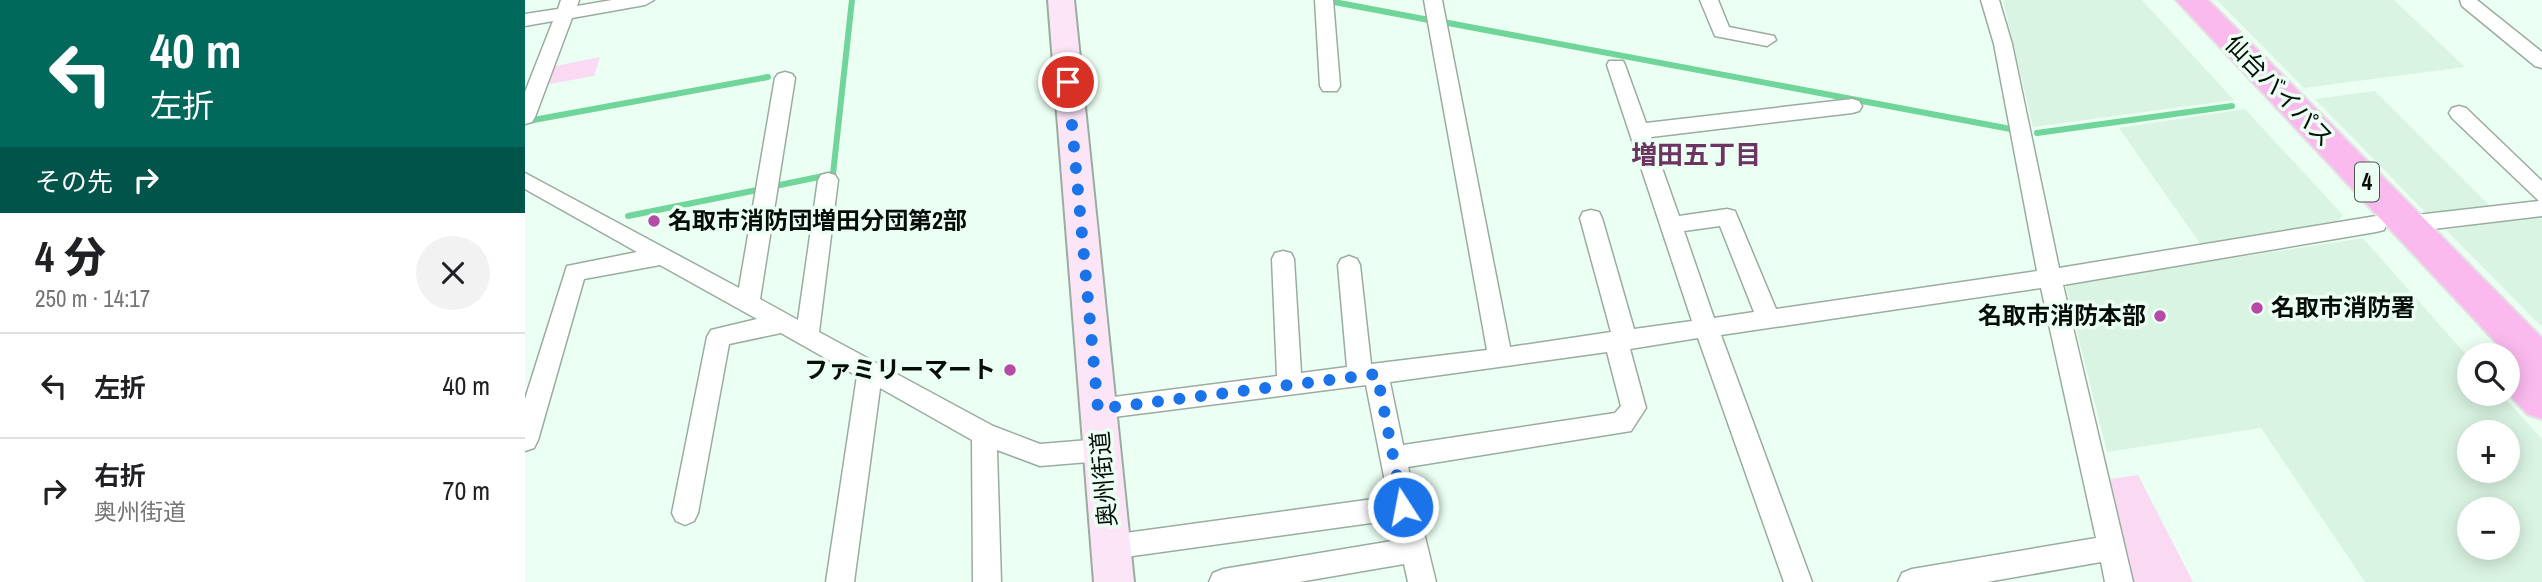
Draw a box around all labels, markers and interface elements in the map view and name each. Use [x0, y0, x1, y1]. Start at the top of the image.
text: 40 m [150, 17, 242, 83]
icon: left [35, 28, 126, 119]
street label: 仙台バイパス [2218, 28, 2341, 153]
pin [1038, 52, 1098, 112]
icon: arrive [1049, 63, 1087, 101]
text: 左折 [150, 84, 214, 127]
district label: 増田五丁目 [1631, 137, 1761, 172]
icon: right [127, 161, 165, 199]
road number: 4 [2355, 162, 2379, 202]
text: その先 [35, 164, 113, 199]
place label: 名取市消防団増田分団第2部 [668, 204, 967, 236]
marker: 名取市消防団増田分団第2部 [646, 213, 662, 229]
text: 4 分 [35, 229, 106, 285]
button: close [416, 236, 490, 310]
text: 250 m · 14:17 [35, 283, 150, 314]
place label: 名取市消防署 [2271, 291, 2415, 323]
place label: 名取市消防本部 [1978, 299, 2146, 331]
marker: 名取市消防署 [2249, 300, 2265, 316]
marker: 名取市消防本部 [2152, 308, 2168, 324]
map controls [2457, 343, 2520, 560]
button: search [2457, 343, 2520, 406]
place label: ファミリーマート [804, 353, 996, 385]
marker: ファミリーマート [1002, 362, 1018, 378]
icon: left [35, 367, 73, 405]
text: 40 m [443, 368, 490, 403]
text: 左折 [94, 370, 146, 405]
button: + [2457, 420, 2520, 483]
street label: 奥州街道 [1083, 430, 1123, 528]
text: 右折 [94, 458, 146, 493]
position arrow [1366, 470, 1440, 544]
icon: right [35, 472, 73, 510]
text: 70 m [443, 473, 490, 508]
text: 奥州街道 [94, 496, 186, 527]
button: − [2457, 497, 2520, 560]

